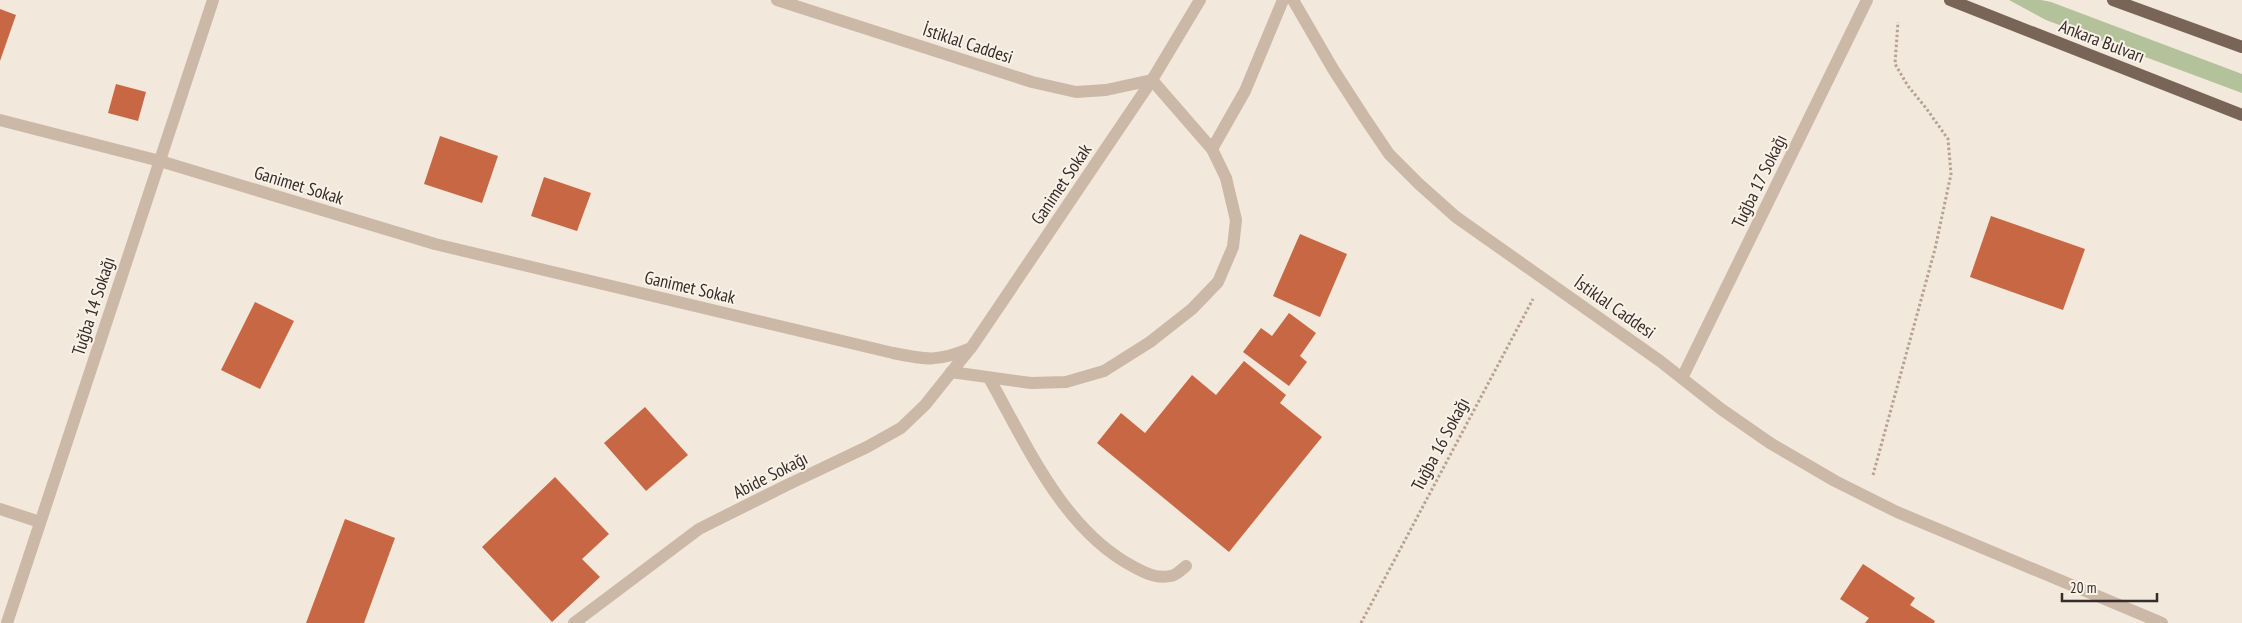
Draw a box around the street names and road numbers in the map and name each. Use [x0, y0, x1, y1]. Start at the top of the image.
street label: Ankara Bulvarı [2056, 14, 2148, 68]
street label: İstiklal Caddesi [920, 18, 1016, 68]
street label: Tuğba 17 Sokağı [1726, 130, 1792, 232]
street label: Ganimet Sokak [1026, 139, 1096, 229]
street label: Ganimet Sokak [251, 160, 347, 210]
street label: Tuğba 14 Sokağı [66, 254, 120, 358]
street label: Ganimet Sokak [642, 265, 738, 309]
street label: İstiklal Caddesi [1570, 271, 1660, 343]
street label: Tuğba 16 Sokağı [1406, 393, 1474, 495]
street label: Abide Sokağı [729, 446, 811, 504]

